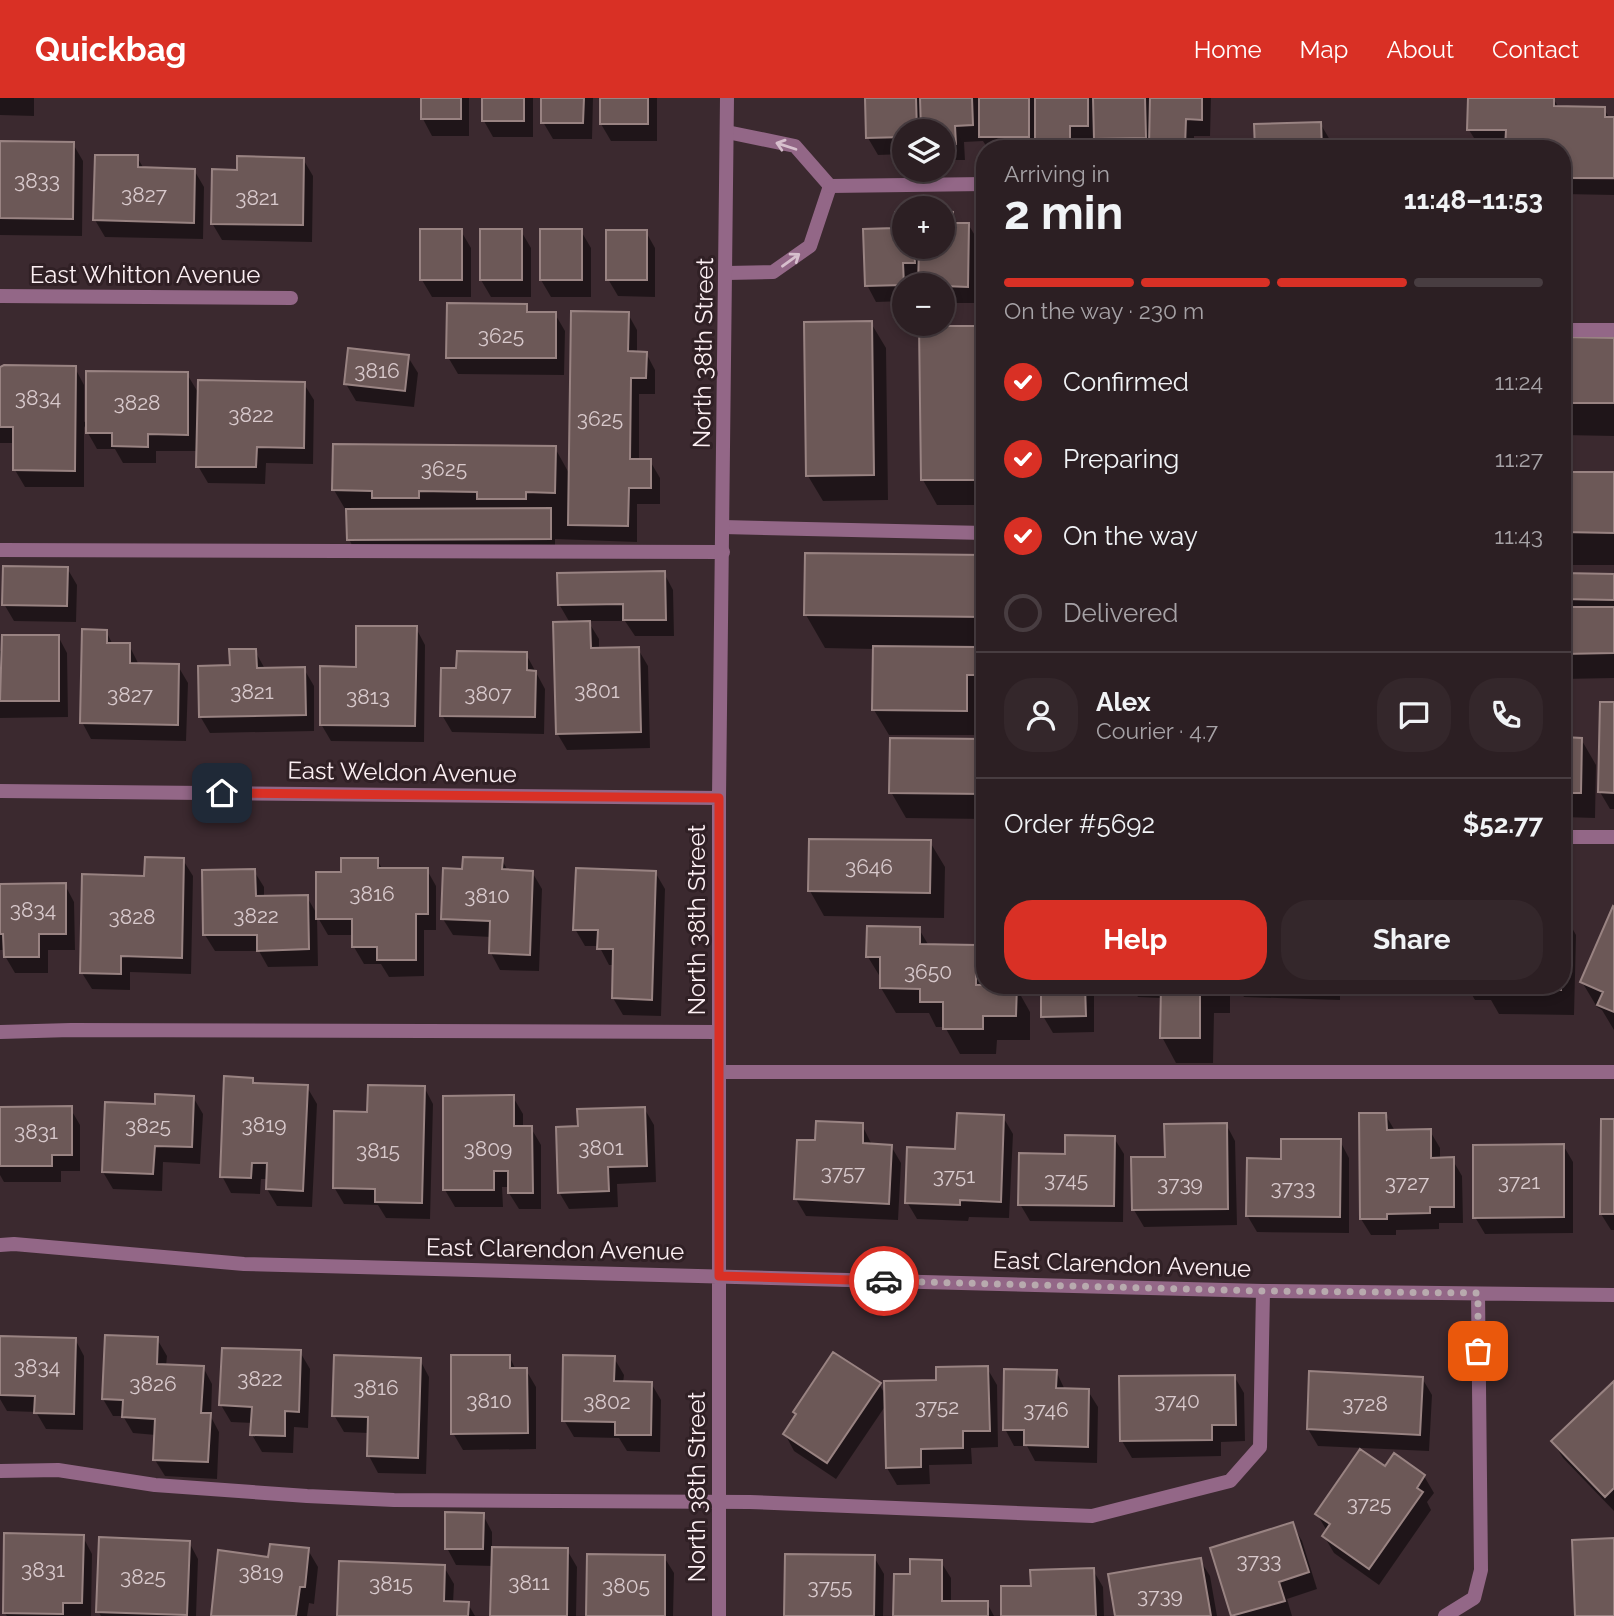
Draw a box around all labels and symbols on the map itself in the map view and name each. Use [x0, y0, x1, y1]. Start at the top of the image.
one-way arrow [775, 138, 797, 151]
house number: 3833 [14, 168, 60, 193]
house number: 3827 [121, 182, 168, 207]
house number: 3821 [235, 185, 279, 210]
one-way arrow [781, 253, 800, 267]
street label: North 38th Street [687, 257, 719, 449]
street label: East Whitton Avenue [30, 260, 260, 289]
house number: 3625 [478, 323, 524, 348]
house number: 3816 [354, 358, 400, 383]
house number: 3834 [15, 385, 61, 410]
house number: 3828 [113, 390, 161, 415]
house number: 3822 [228, 402, 274, 427]
house number: 3625 [577, 406, 623, 431]
house number: 3625 [421, 456, 467, 481]
house number: 3801 [574, 678, 620, 703]
house number: 3821 [230, 679, 274, 704]
house number: 3807 [464, 681, 513, 706]
house number: 3827 [107, 682, 154, 707]
house number: 3813 [346, 684, 390, 709]
street label: East Weldon Avenue [287, 755, 517, 789]
pin [192, 763, 252, 823]
street label: North 38th Street [682, 825, 711, 1015]
house number: 3646 [845, 854, 893, 879]
house number: 3816 [349, 881, 395, 906]
house number: 3810 [464, 883, 510, 908]
house number: 3834 [10, 897, 56, 922]
house number: 3822 [233, 903, 279, 928]
house number: 3828 [108, 904, 156, 929]
house number: 3650 [904, 959, 952, 984]
house number: 3819 [242, 1112, 286, 1137]
house number: 3825 [125, 1113, 171, 1138]
house number: 3831 [14, 1119, 58, 1144]
house number: 3801 [578, 1135, 624, 1160]
house number: 3809 [464, 1136, 512, 1161]
house number: 3815 [356, 1138, 400, 1163]
house number: 3757 [821, 1160, 866, 1185]
house number: 3751 [933, 1163, 975, 1188]
house number: 3745 [1044, 1167, 1088, 1192]
house number: 3721 [1498, 1169, 1540, 1194]
house number: 3727 [1385, 1170, 1430, 1195]
house number: 3739 [1157, 1171, 1203, 1196]
house number: 3733 [1271, 1175, 1315, 1200]
street label: East Clarendon Avenue [426, 1232, 684, 1266]
street label: East Clarendon Avenue [992, 1245, 1252, 1283]
courier [849, 1246, 919, 1316]
pin [1448, 1321, 1508, 1381]
house number: 3834 [14, 1354, 60, 1379]
house number: 3822 [237, 1366, 283, 1391]
house number: 3826 [129, 1371, 177, 1396]
house number: 3816 [353, 1375, 399, 1400]
house number: 3810 [466, 1388, 512, 1413]
house number: 3740 [1154, 1388, 1200, 1413]
house number: 3802 [583, 1389, 631, 1414]
house number: 3728 [1342, 1391, 1388, 1416]
street label: North 38th Street [682, 1392, 711, 1582]
house number: 3752 [915, 1394, 959, 1419]
house number: 3746 [1023, 1397, 1069, 1422]
house number: 3725 [1347, 1491, 1391, 1516]
house number: 3733 [1237, 1548, 1281, 1573]
house number: 3831 [21, 1557, 65, 1582]
house number: 3819 [239, 1560, 283, 1585]
house number: 3825 [120, 1564, 166, 1589]
house number: 3811 [508, 1570, 550, 1595]
house number: 3815 [369, 1571, 413, 1596]
house number: 3805 [602, 1573, 650, 1598]
house number: 3755 [808, 1574, 852, 1599]
house number: 3739 [1137, 1583, 1183, 1608]

